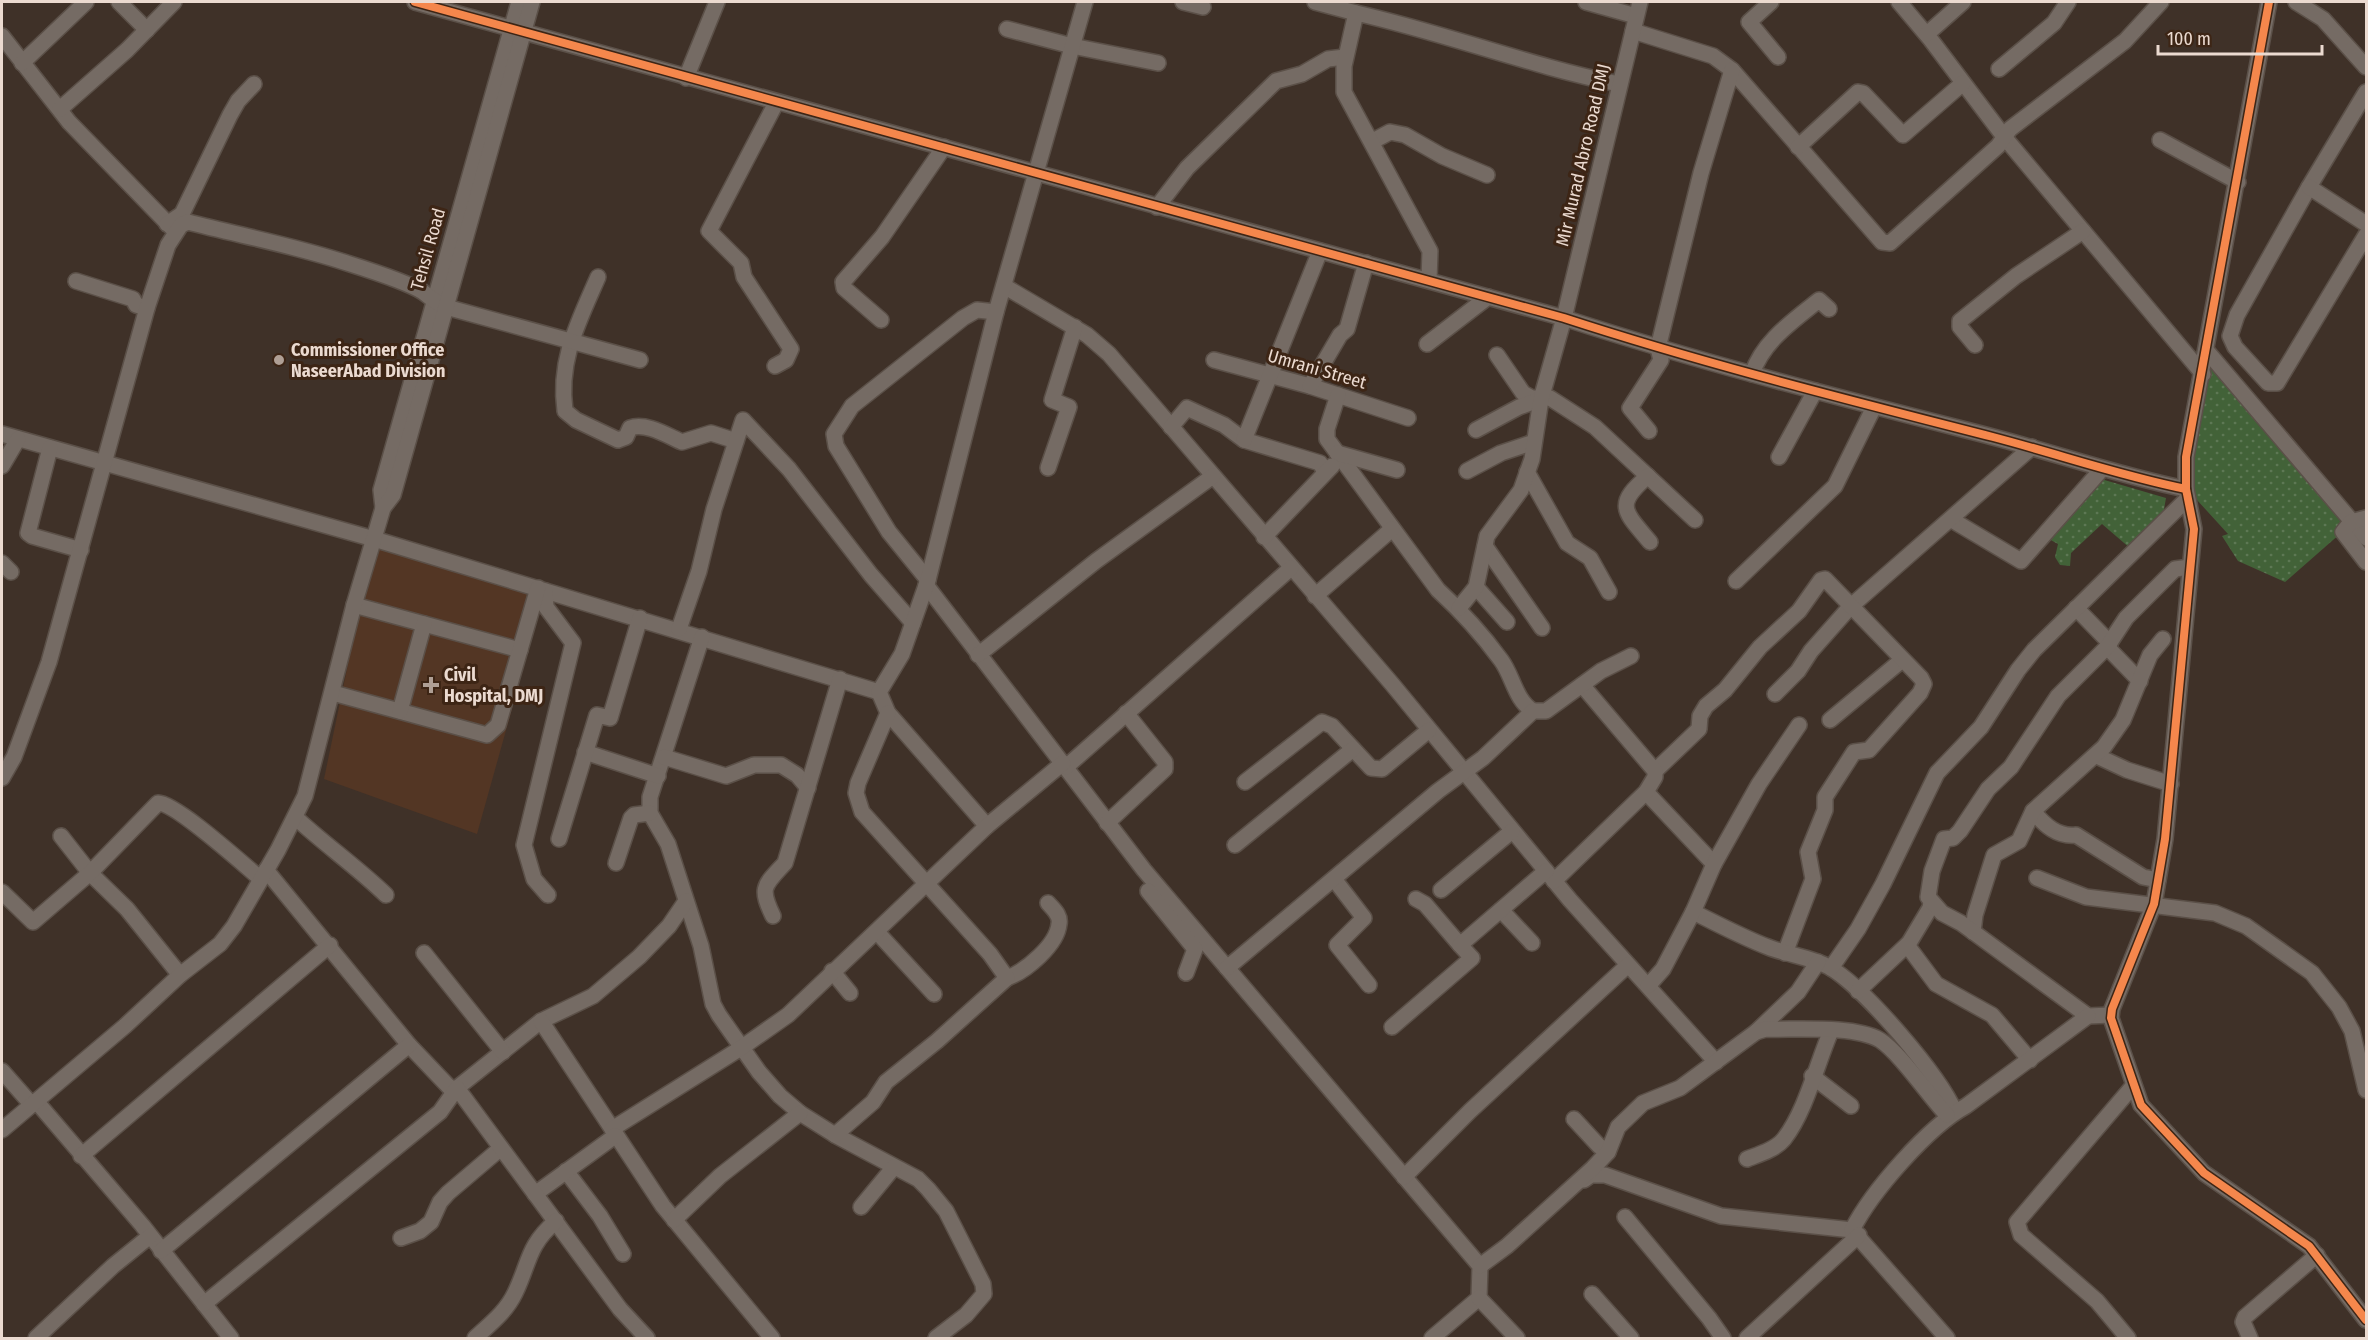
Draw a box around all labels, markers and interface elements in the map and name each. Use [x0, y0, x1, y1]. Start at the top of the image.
scale bar [2158, 18, 2322, 56]
text: 100 m [2167, 28, 2211, 50]
street label: Mir Murad Abro Road DMJ [1551, 62, 1615, 248]
street label: Tehsil Road [406, 205, 450, 293]
place label: Commissioner Office NaseerAbad Division [291, 339, 445, 382]
street label: Umrani Street [1265, 344, 1369, 394]
marker: Commissioner Office NaseerAbad Division [272, 353, 286, 367]
place label: Civil Hospital, DMJ [444, 664, 543, 707]
marker: Civil Hospital, DMJ [422, 676, 440, 694]

